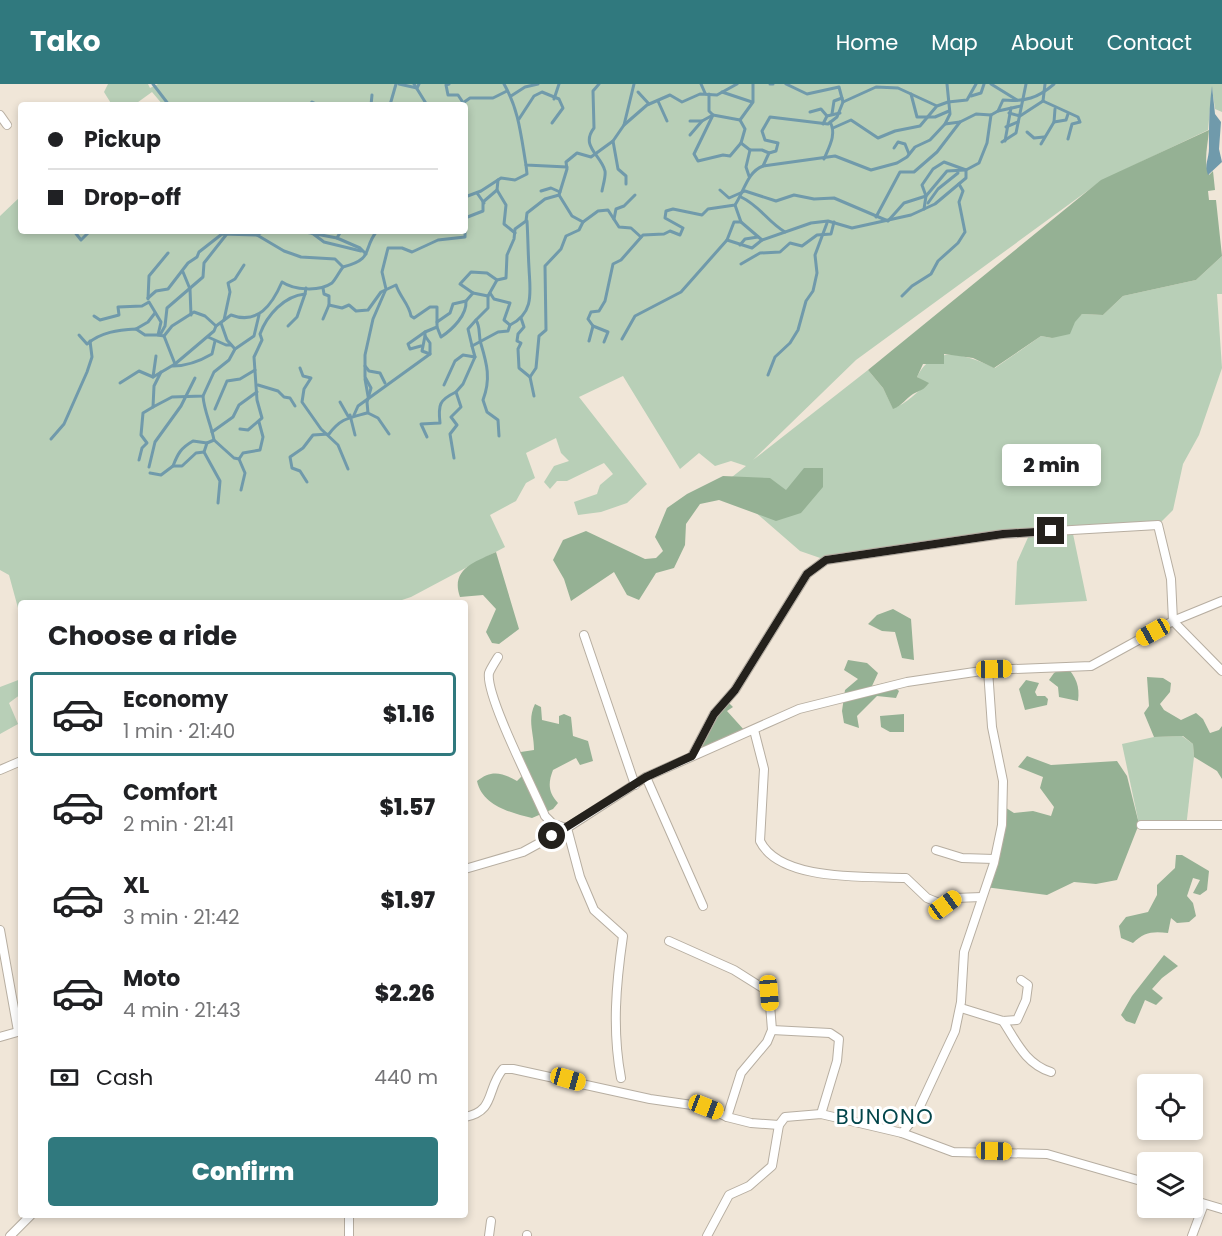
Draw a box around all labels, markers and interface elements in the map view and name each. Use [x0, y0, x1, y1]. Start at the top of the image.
text: Tako [30, 22, 101, 61]
text: Home [836, 28, 898, 57]
text: Map [931, 28, 978, 57]
text: About [1011, 28, 1074, 57]
text: Contact [1107, 28, 1192, 57]
text: Pickup [84, 124, 161, 155]
text: Drop-off [84, 182, 181, 213]
callout: 2 min [1002, 444, 1100, 486]
text: 2 min [1023, 451, 1080, 479]
route end [1037, 517, 1064, 544]
car [1133, 615, 1173, 649]
text: Choose a ride [48, 617, 237, 654]
car [976, 660, 1012, 678]
text: Economy [123, 684, 228, 715]
icon: car [51, 687, 105, 741]
text: $1.16 [383, 699, 435, 730]
text: 1 min · 21:40 [123, 717, 235, 745]
text: Comfort [123, 777, 217, 808]
icon: car [51, 780, 105, 834]
text: $1.57 [379, 792, 435, 823]
text: 2 min · 21:41 [123, 810, 234, 838]
route start [538, 822, 565, 849]
text: XL [123, 870, 149, 901]
icon: car [51, 873, 105, 927]
text: $1.97 [380, 885, 435, 916]
car [925, 887, 965, 923]
text: 3 min · 21:42 [123, 903, 240, 931]
text: Moto [123, 963, 180, 994]
icon: car [51, 966, 105, 1020]
car [758, 974, 780, 1012]
text: $2.26 [375, 978, 435, 1009]
text: 4 min · 21:43 [123, 996, 241, 1024]
icon: cash [48, 1061, 81, 1094]
text: Cash [96, 1062, 153, 1093]
text: 440 m [374, 1063, 438, 1091]
car [548, 1065, 588, 1093]
map controls [1137, 1074, 1203, 1218]
button: locate [1137, 1074, 1203, 1140]
car [686, 1092, 726, 1122]
district label: BUNONO [836, 1102, 934, 1131]
button: Confirm [48, 1137, 438, 1206]
car [976, 1142, 1012, 1160]
button: layers [1137, 1152, 1203, 1218]

